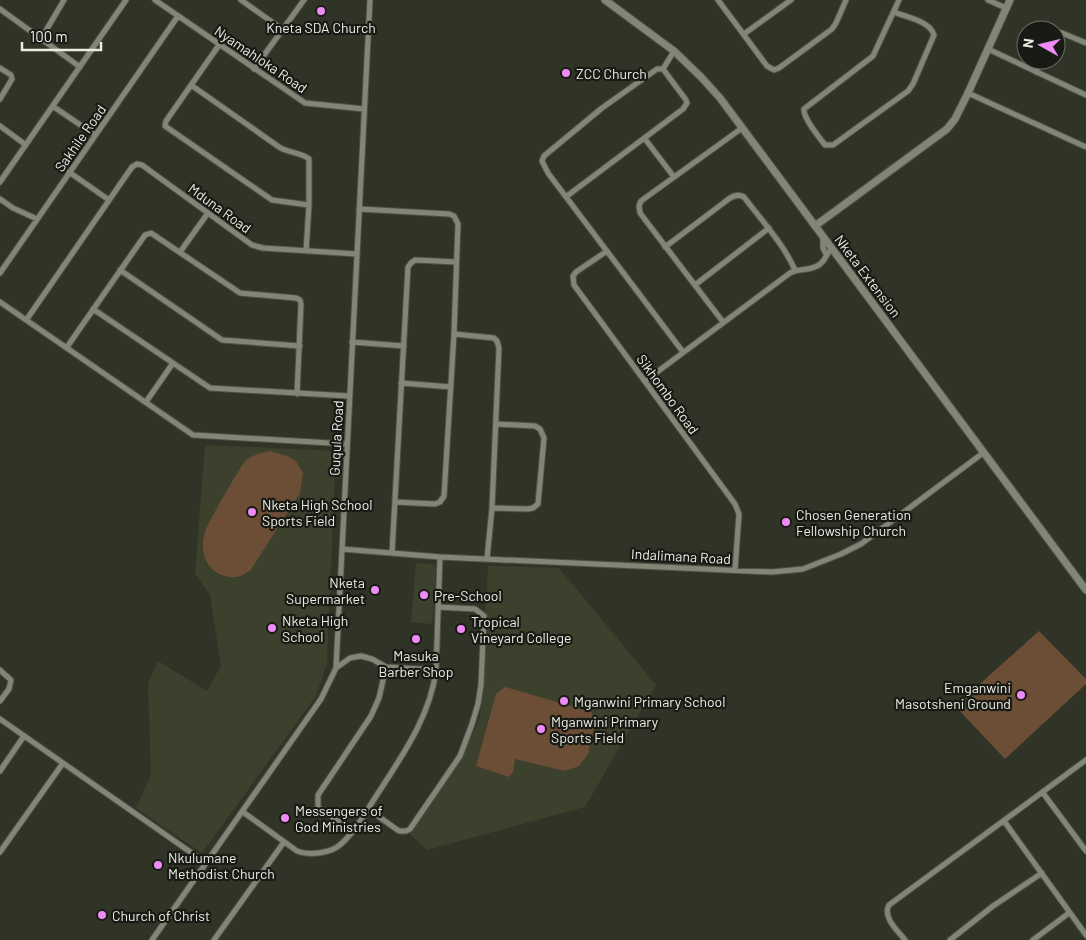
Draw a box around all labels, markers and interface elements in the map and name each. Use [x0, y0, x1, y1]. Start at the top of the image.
marker: Kneta SDA Church [315, 5, 327, 17]
place label: Kneta SDA Church [266, 19, 376, 36]
scale bar [22, 20, 101, 52]
north arrow [1016, 20, 1066, 70]
street label: Nyamahloka Road [212, 22, 310, 96]
text: 100 m [30, 27, 68, 45]
text: N [1019, 37, 1037, 49]
place label: ZCC Church [576, 65, 647, 82]
marker: ZCC Church [560, 67, 572, 79]
street label: Sakhile Road [51, 101, 109, 175]
street label: Mduna Road [185, 179, 255, 237]
street label: Nketa Extension [831, 231, 905, 321]
street label: Sikhombo Road [633, 351, 703, 437]
street label: Guqula Road [326, 400, 346, 476]
place label: Nketa High School Sports Field [262, 496, 373, 529]
marker: Nketa High School Sports Field [246, 506, 258, 518]
place label: Chosen Generation Fellowship Church [796, 506, 911, 539]
marker: Chosen Generation Fellowship Church [780, 516, 792, 528]
street label: Indalimana Road [631, 545, 731, 567]
place label: Nketa Supermarket [286, 574, 365, 607]
marker: Nketa Supermarket [369, 584, 381, 596]
place label: Pre-School [434, 587, 502, 604]
marker: Pre-School [418, 589, 430, 601]
place label: Nketa High School [282, 612, 348, 645]
place label: Tropical Vineyard College [471, 613, 571, 646]
marker: Nketa High School [266, 622, 278, 634]
marker: Tropical Vineyard College [455, 623, 467, 635]
marker: Masuka Barber Shop [410, 633, 422, 645]
place label: Masuka Barber Shop [379, 647, 453, 680]
place label: Emganwini Masotsheni Ground [895, 679, 1011, 712]
marker: Emganwini Masotsheni Ground [1015, 689, 1027, 701]
place label: Mganwini Primary School [574, 693, 725, 710]
marker: Mganwini Primary School [558, 695, 570, 707]
place label: Mganwini Primary Sports Field [551, 713, 659, 746]
marker: Mganwini Primary Sports Field [535, 723, 547, 735]
place label: Messengers of God Ministries [295, 802, 383, 835]
marker: Messengers of God Ministries [279, 812, 291, 824]
place label: Nkulumane Methodist Church [168, 849, 275, 882]
marker: Nkulumane Methodist Church [152, 859, 164, 871]
place label: Church of Christ [112, 907, 210, 924]
marker: Church of Christ [96, 909, 108, 921]

